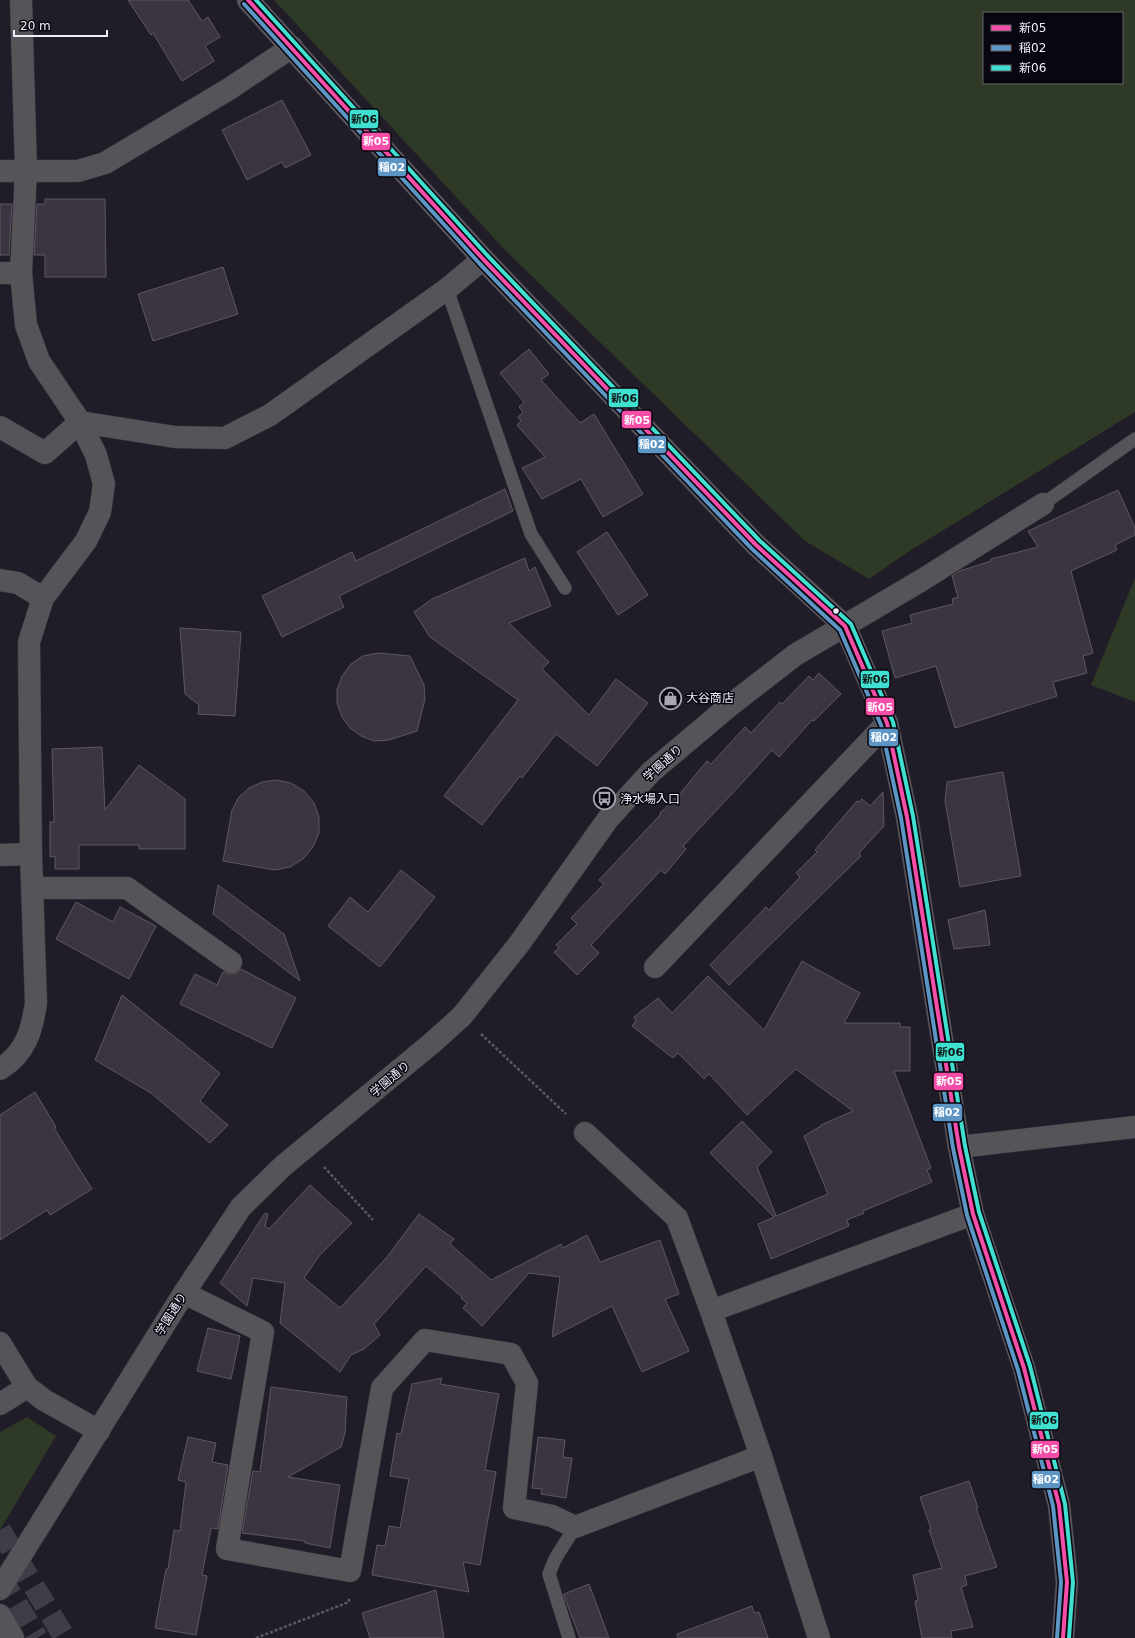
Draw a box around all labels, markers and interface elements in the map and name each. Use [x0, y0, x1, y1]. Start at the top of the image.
scale bar [14, 12, 107, 38]
legend [983, 12, 1123, 84]
text: 20 m [20, 19, 51, 33]
text: 新05 [1019, 21, 1046, 35]
text: 稲02 [1019, 41, 1046, 55]
text: 新06 [1019, 61, 1046, 75]
line badge: 新06 [349, 109, 379, 129]
text: 新06 [351, 113, 377, 126]
line badge: 新05 [361, 132, 391, 151]
text: 新05 [363, 135, 389, 148]
line badge: 稲02 [377, 157, 407, 177]
text: 稲02 [379, 161, 405, 174]
line badge: 新06 [608, 388, 639, 408]
text: 新06 [611, 392, 637, 405]
line badge: 新05 [621, 410, 652, 429]
text: 新05 [624, 414, 650, 427]
line badge: 稲02 [637, 435, 667, 454]
text: 稲02 [639, 438, 665, 451]
unlabelled marker [831, 606, 841, 616]
line badge: 新06 [860, 670, 890, 689]
text: 新06 [862, 673, 888, 686]
shop icon: 大谷商店 [657, 685, 683, 711]
place label: 大谷商店 [686, 691, 734, 705]
line badge: 新05 [865, 697, 895, 716]
text: 新05 [867, 701, 893, 714]
line badge: 稲02 [868, 728, 899, 747]
text: 稲02 [871, 731, 897, 744]
street label: 学園通り [640, 742, 686, 784]
bus stop icon: 浄水場入口 [592, 786, 618, 812]
place label: 浄水場入口 [620, 792, 680, 806]
line badge: 新06 [935, 1042, 965, 1062]
text: 新06 [937, 1046, 963, 1059]
street label: 学園通り [367, 1058, 413, 1100]
line badge: 新05 [933, 1072, 964, 1091]
text: 新05 [936, 1075, 962, 1088]
line badge: 稲02 [932, 1103, 963, 1122]
text: 稲02 [934, 1106, 960, 1119]
street label: 学園通り [152, 1290, 190, 1338]
line badge: 新06 [1029, 1411, 1059, 1430]
text: 新06 [1031, 1414, 1057, 1427]
line badge: 新05 [1030, 1440, 1060, 1459]
text: 新05 [1032, 1443, 1058, 1456]
line badge: 稲02 [1031, 1470, 1061, 1489]
text: 稲02 [1033, 1473, 1059, 1486]

